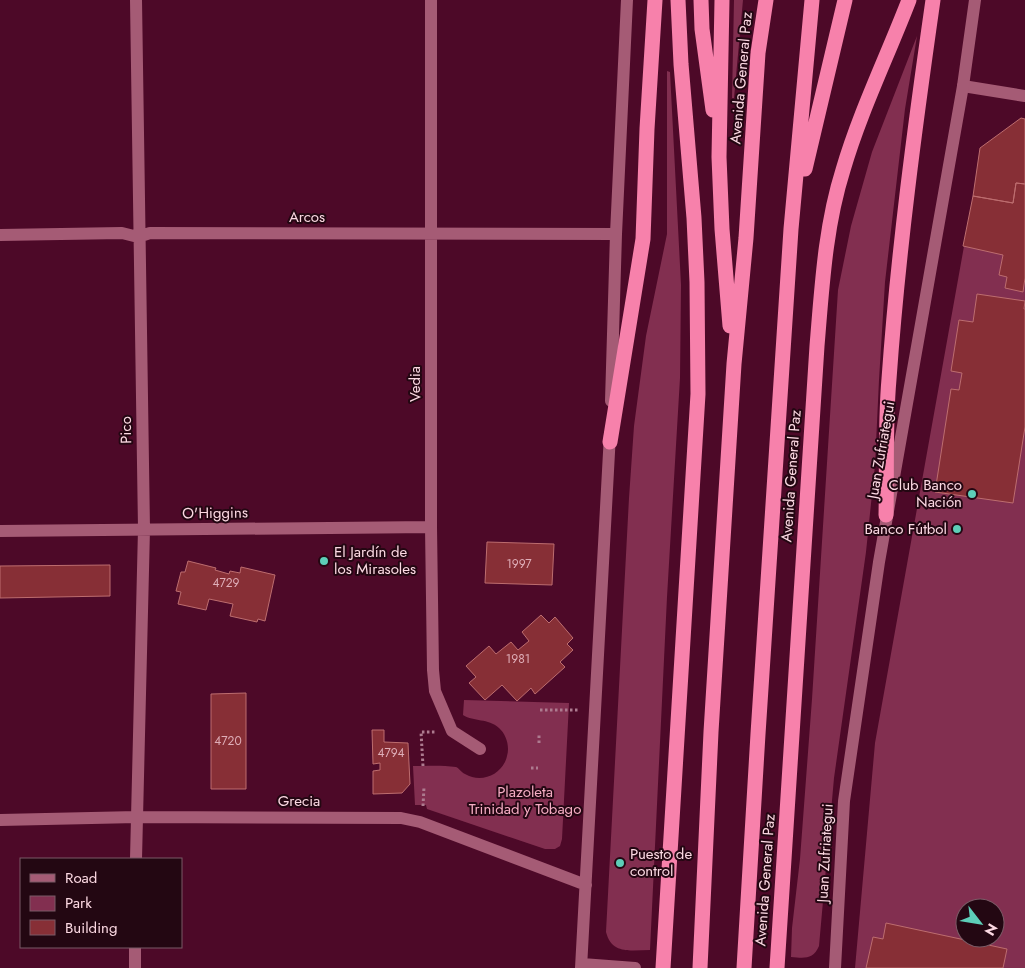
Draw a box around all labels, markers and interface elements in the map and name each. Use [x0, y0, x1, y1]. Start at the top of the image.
street label: Avenida General Paz [724, 11, 758, 145]
street label: Arcos [289, 206, 325, 228]
street label: Vedia [404, 366, 426, 402]
street label: Juan Zufriategui [861, 399, 900, 503]
street label: Avenida General Paz [775, 409, 807, 543]
street label: Pico [115, 416, 137, 444]
place label: Club Banco Nación [889, 474, 962, 513]
marker: Club Banco Nación [966, 488, 978, 500]
street label: O'Higgins [182, 501, 248, 525]
place label: Banco Fútbol [865, 518, 947, 540]
marker: Banco Fútbol [951, 523, 963, 535]
place label: El Jardín de los Mirasoles [334, 541, 416, 580]
marker: El Jardín de los Mirasoles [318, 555, 330, 567]
house number: 1997 [506, 555, 532, 573]
house number: 4729 [212, 574, 240, 592]
house number: 1981 [506, 650, 530, 668]
house number: 4720 [214, 732, 242, 750]
house number: 4794 [377, 744, 405, 762]
park label: Plazoleta Trinidad y Tobago [469, 781, 581, 820]
street label: Grecia [278, 790, 320, 812]
street label: Juan Zufriategui [811, 803, 839, 905]
street label: Avenida General Paz [749, 813, 781, 947]
place label: Puesto de control [630, 843, 692, 882]
marker: Puesto de control [614, 857, 626, 869]
legend [20, 858, 182, 948]
text: Road [65, 867, 97, 889]
text: Park [65, 892, 92, 914]
north arrow [955, 898, 1005, 948]
text: Building [65, 917, 117, 939]
text: N [980, 920, 1003, 940]

